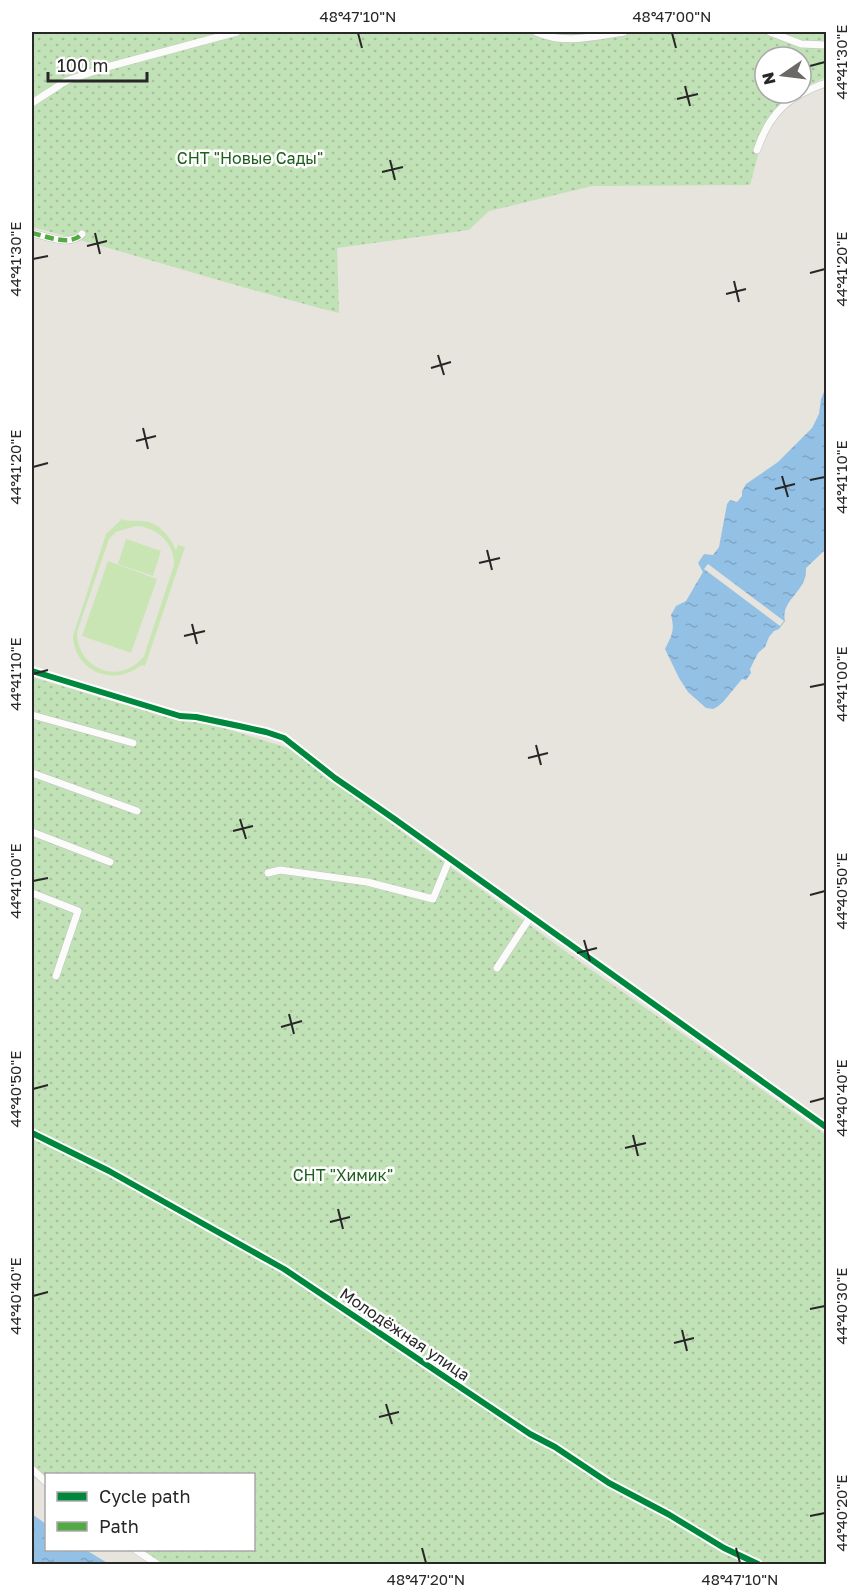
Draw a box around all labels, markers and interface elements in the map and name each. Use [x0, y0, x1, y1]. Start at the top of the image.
text: 48°47'10"N [319, 7, 397, 25]
text: 48°47'00"N [632, 7, 712, 25]
text: 44°41'30"E [832, 25, 850, 99]
scale bar [48, 45, 147, 83]
north arrow [753, 45, 813, 105]
text: 100 m [57, 54, 108, 76]
text: N [757, 70, 780, 87]
park label: СНТ "Новые Сады" [177, 148, 323, 168]
text: 44°41'30"E [6, 222, 24, 296]
text: 44°41'20"E [832, 232, 850, 306]
text: 44°41'20"E [6, 430, 24, 504]
text: 44°41'10"E [832, 440, 850, 514]
text: 44°41'10"E [6, 637, 24, 711]
text: 44°41'00"E [832, 646, 850, 722]
text: 44°41'00"E [6, 843, 24, 919]
text: 44°40'50"E [832, 853, 850, 929]
text: 44°40'50"E [6, 1051, 24, 1127]
text: 44°40'40"E [832, 1059, 850, 1137]
park label: СНТ "Химик" [293, 1165, 393, 1185]
text: 44°40'40"E [6, 1257, 24, 1335]
text: 44°40'30"E [832, 1268, 850, 1344]
street label: Молодёжная улица [336, 1283, 474, 1385]
legend [45, 1473, 255, 1551]
text: 44°40'20"E [832, 1475, 850, 1551]
text: Cycle path [99, 1485, 191, 1507]
text: Path [99, 1515, 139, 1537]
text: 48°47'20"N [387, 1570, 465, 1588]
text: 48°47'10"N [701, 1570, 779, 1588]

